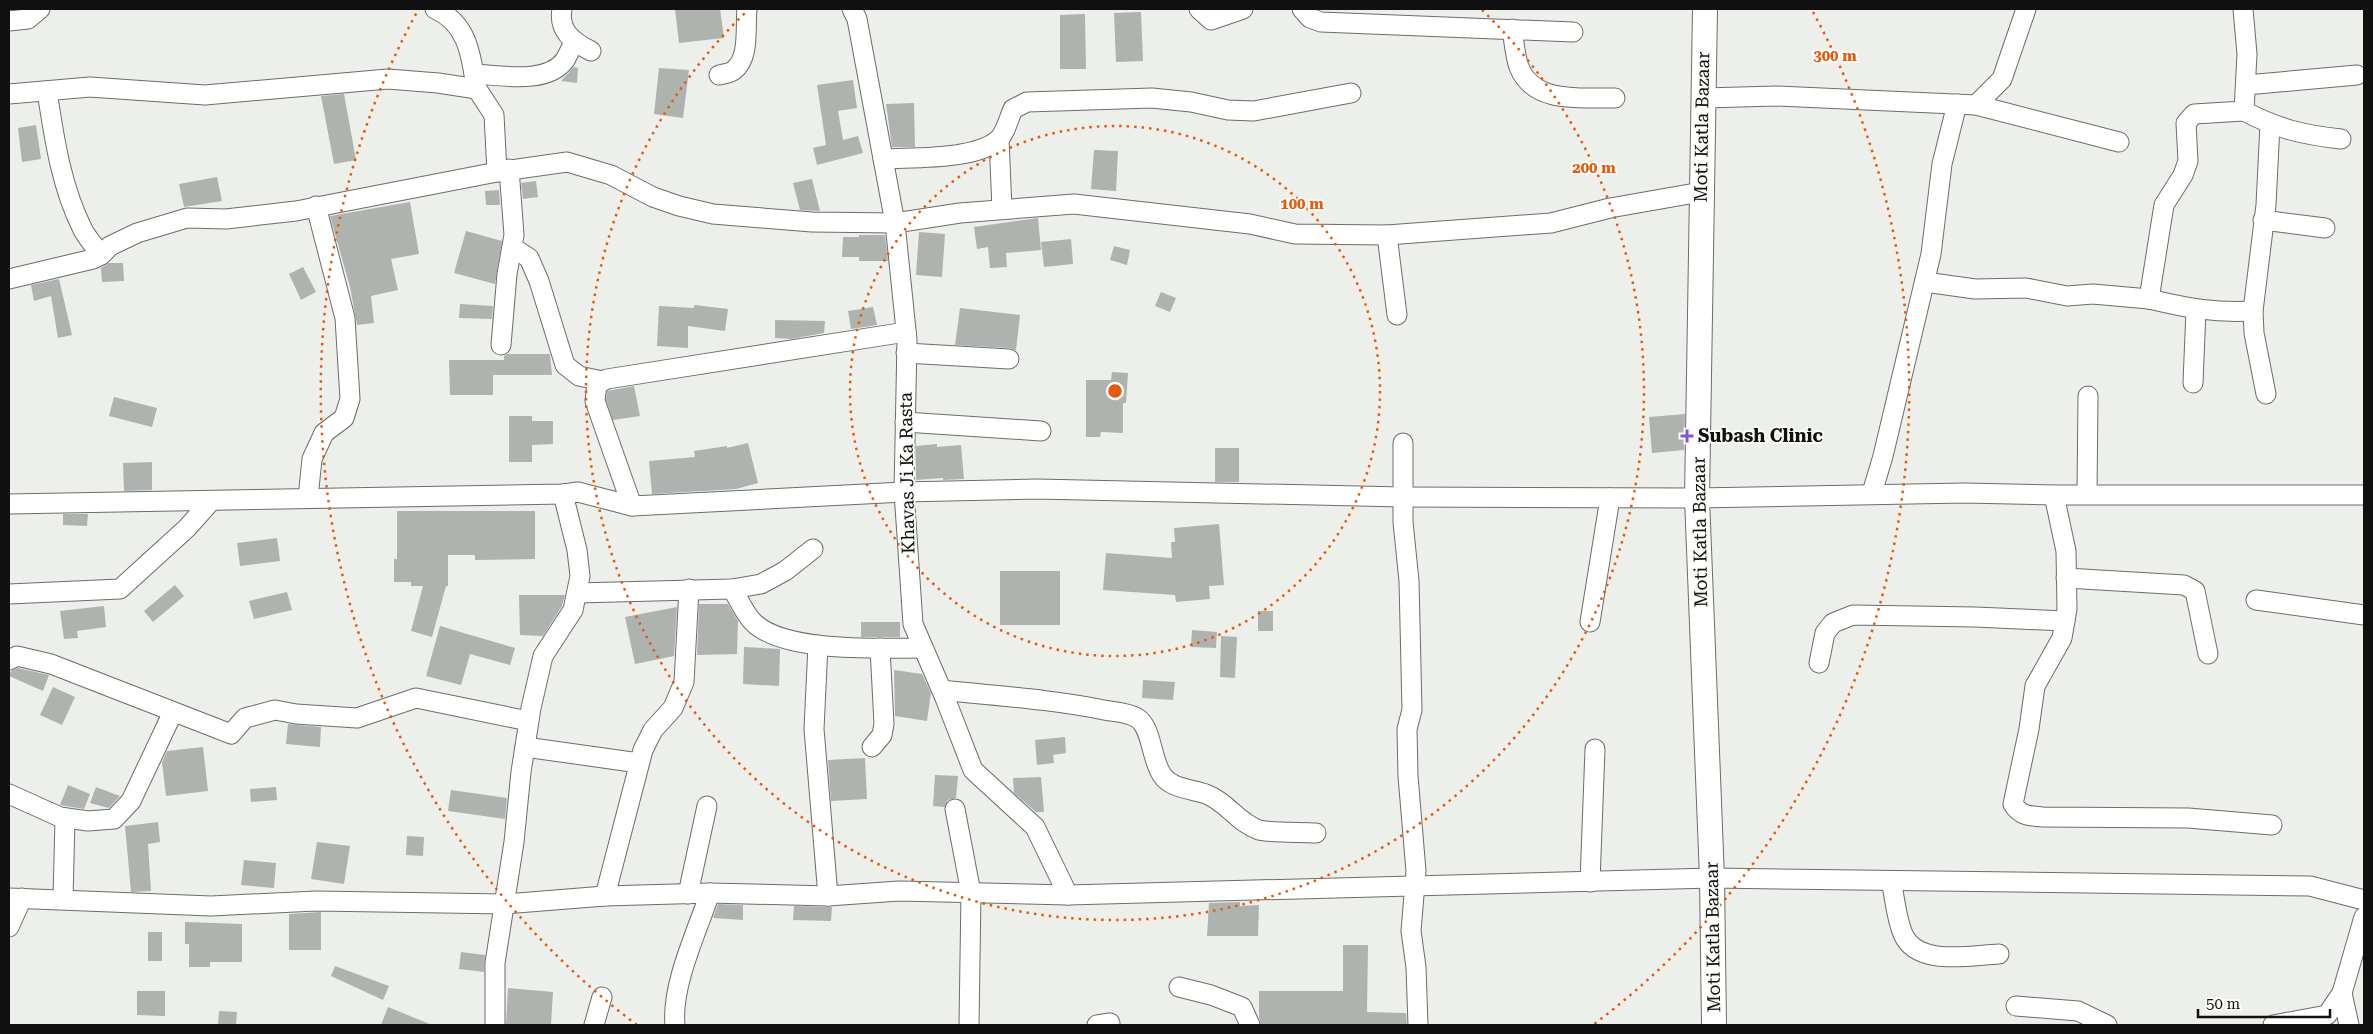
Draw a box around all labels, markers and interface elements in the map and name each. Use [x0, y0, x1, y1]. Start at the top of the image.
text: 300 m [1813, 47, 1857, 65]
street label: Moti Katla Bazaar [1690, 51, 1713, 203]
text: 200 m [1572, 159, 1616, 177]
text: 100 m [1280, 195, 1324, 213]
centre of rings [1106, 382, 1124, 400]
street label: Khavas Ji Ka Rasta [895, 392, 918, 554]
place label: Subash Clinic [1698, 425, 1823, 446]
marker: Subash Clinic [1680, 429, 1694, 443]
street label: Moti Katla Bazaar [1688, 456, 1711, 608]
street label: Moti Katla Bazaar [1701, 861, 1724, 1013]
scale bar [2198, 986, 2330, 1018]
text: 50 m [2206, 995, 2241, 1013]

